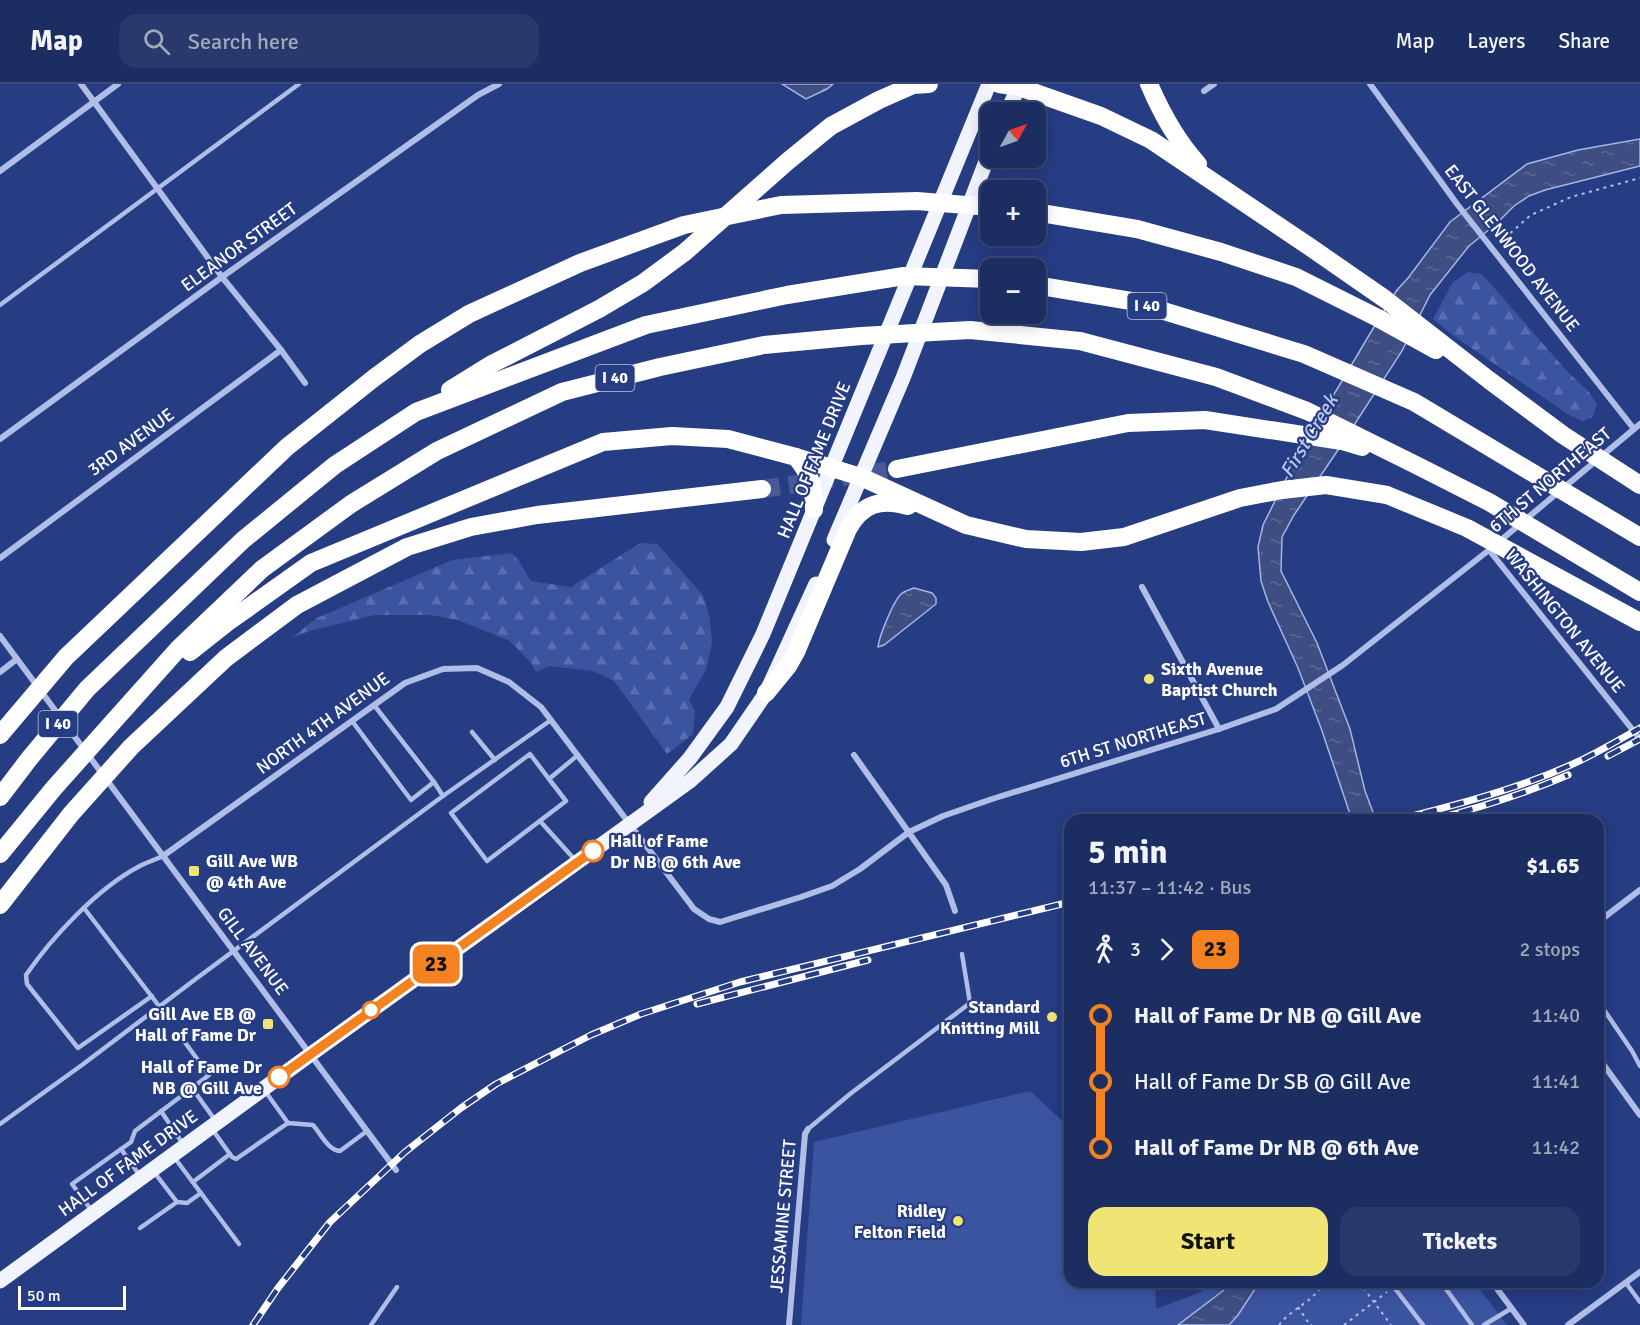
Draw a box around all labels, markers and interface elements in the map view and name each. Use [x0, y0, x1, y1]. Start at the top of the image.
search box [119, 14, 539, 68]
text: Map [30, 24, 83, 58]
icon: search [140, 25, 173, 58]
text: Search here [188, 28, 299, 55]
text: Map [1396, 28, 1434, 54]
text: Layers [1467, 28, 1525, 54]
text: Share [1558, 28, 1610, 54]
north arrow [980, 102, 1046, 168]
map controls [980, 102, 1046, 324]
street label: EAST GLENWOOD AVENUE [1440, 160, 1584, 336]
button: + [980, 180, 1046, 246]
street label: ELEANOR STREET [177, 198, 301, 296]
button: − [980, 258, 1046, 324]
road number: I 40 [1128, 293, 1166, 319]
road number: I 40 [596, 365, 634, 391]
street label: HALL OF FAME DRIVE [773, 378, 855, 542]
water label: First Creek [1274, 388, 1345, 482]
street label: 3RD AVENUE [84, 403, 178, 481]
street label: 6TH ST NORTHEAST [1485, 423, 1615, 537]
street label: WASHINGTON AVENUE [1500, 545, 1630, 697]
place label: Sixth Avenue Baptist Church [1161, 658, 1278, 701]
street label: NORTH 4TH AVENUE [252, 667, 394, 779]
marker: Sixth Avenue Baptist Church [1142, 672, 1156, 686]
street label: 6TH ST NORTHEAST [1057, 707, 1209, 773]
road number: I 40 [38, 711, 78, 737]
place label: Hall of Fame Dr NB @ 6th Ave [610, 830, 741, 873]
text: 5 min [1088, 832, 1168, 873]
marker: Hall of Fame Dr NB @ 6th Ave [582, 840, 604, 862]
place label: Gill Ave WB @ 4th Ave [206, 850, 298, 893]
text: $1.65 [1526, 852, 1580, 879]
marker: Gill Ave WB @ 4th Ave [187, 864, 201, 878]
text: 11:37 – 11:42 · Bus [1088, 875, 1251, 900]
street label: GILL AVENUE [213, 903, 293, 999]
icon: walk [1088, 933, 1121, 966]
icon: forward [1150, 933, 1183, 966]
text: 23 [1204, 936, 1227, 962]
text: 3 [1130, 937, 1141, 962]
text: 2 stops [1519, 937, 1580, 962]
line badge: 23 [409, 944, 463, 984]
text: 23 [425, 951, 447, 977]
place label: Standard Knitting Mill [940, 996, 1040, 1039]
unlabelled marker [362, 1001, 380, 1019]
text: Hall of Fame Dr NB @ Gill Ave [1134, 1002, 1421, 1029]
place label: Gill Ave EB @ Hall of Fame Dr [135, 1003, 257, 1046]
text: 11:40 [1531, 1003, 1580, 1028]
marker: Standard Knitting Mill [1045, 1010, 1059, 1024]
marker: Gill Ave EB @ Hall of Fame Dr [261, 1017, 275, 1031]
place label: Hall of Fame Dr NB @ Gill Ave [141, 1056, 263, 1099]
marker: Hall of Fame Dr NB @ Gill Ave [268, 1066, 290, 1088]
text: Hall of Fame Dr SB @ Gill Ave [1134, 1068, 1411, 1095]
text: 11:41 [1531, 1069, 1580, 1094]
street label: HALL OF FAME DRIVE [54, 1105, 202, 1221]
text: Hall of Fame Dr NB @ 6th Ave [1134, 1134, 1419, 1161]
text: 11:42 [1531, 1135, 1580, 1160]
street label: JESSAMINE STREET [765, 1138, 801, 1294]
place label: Ridley Felton Field [854, 1200, 946, 1243]
button: Start [1088, 1207, 1328, 1276]
button: Tickets [1340, 1207, 1580, 1276]
marker: Ridley Felton Field [951, 1214, 965, 1228]
scale bar [18, 1283, 126, 1310]
text: 50 m [27, 1286, 61, 1306]

